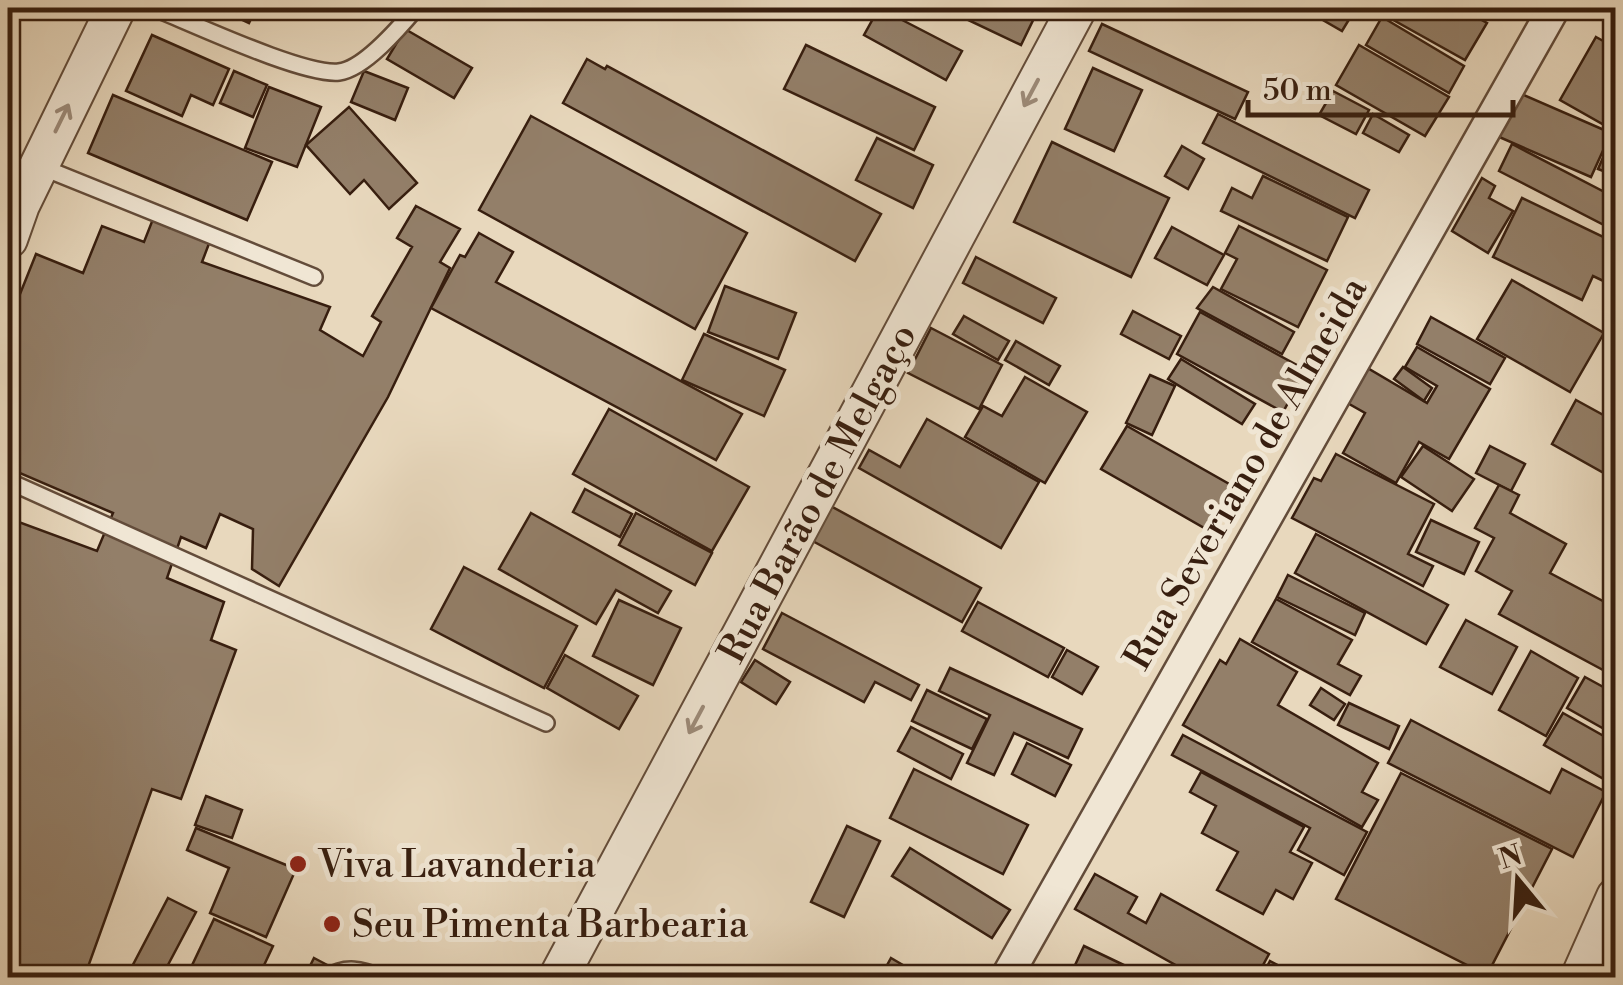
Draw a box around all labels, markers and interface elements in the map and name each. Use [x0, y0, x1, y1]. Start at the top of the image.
scale bar [1248, 55, 1513, 117]
text: 50 m [1263, 72, 1332, 110]
one-way arrow [1020, 78, 1040, 108]
one-way arrow [54, 104, 73, 134]
street label: Rua Severiano de Almeida [1114, 268, 1378, 679]
street label: Rua Barão de Melgaço [709, 316, 928, 671]
one-way arrow [686, 704, 705, 734]
north arrow [1468, 830, 1568, 930]
text: N [1495, 838, 1527, 878]
place label: Viva Lavanderia [317, 842, 597, 889]
marker: Viva Lavanderia [287, 853, 309, 875]
place label: Seu Pimenta Barbearia [352, 902, 749, 949]
marker: Seu Pimenta Barbearia [321, 913, 343, 935]

